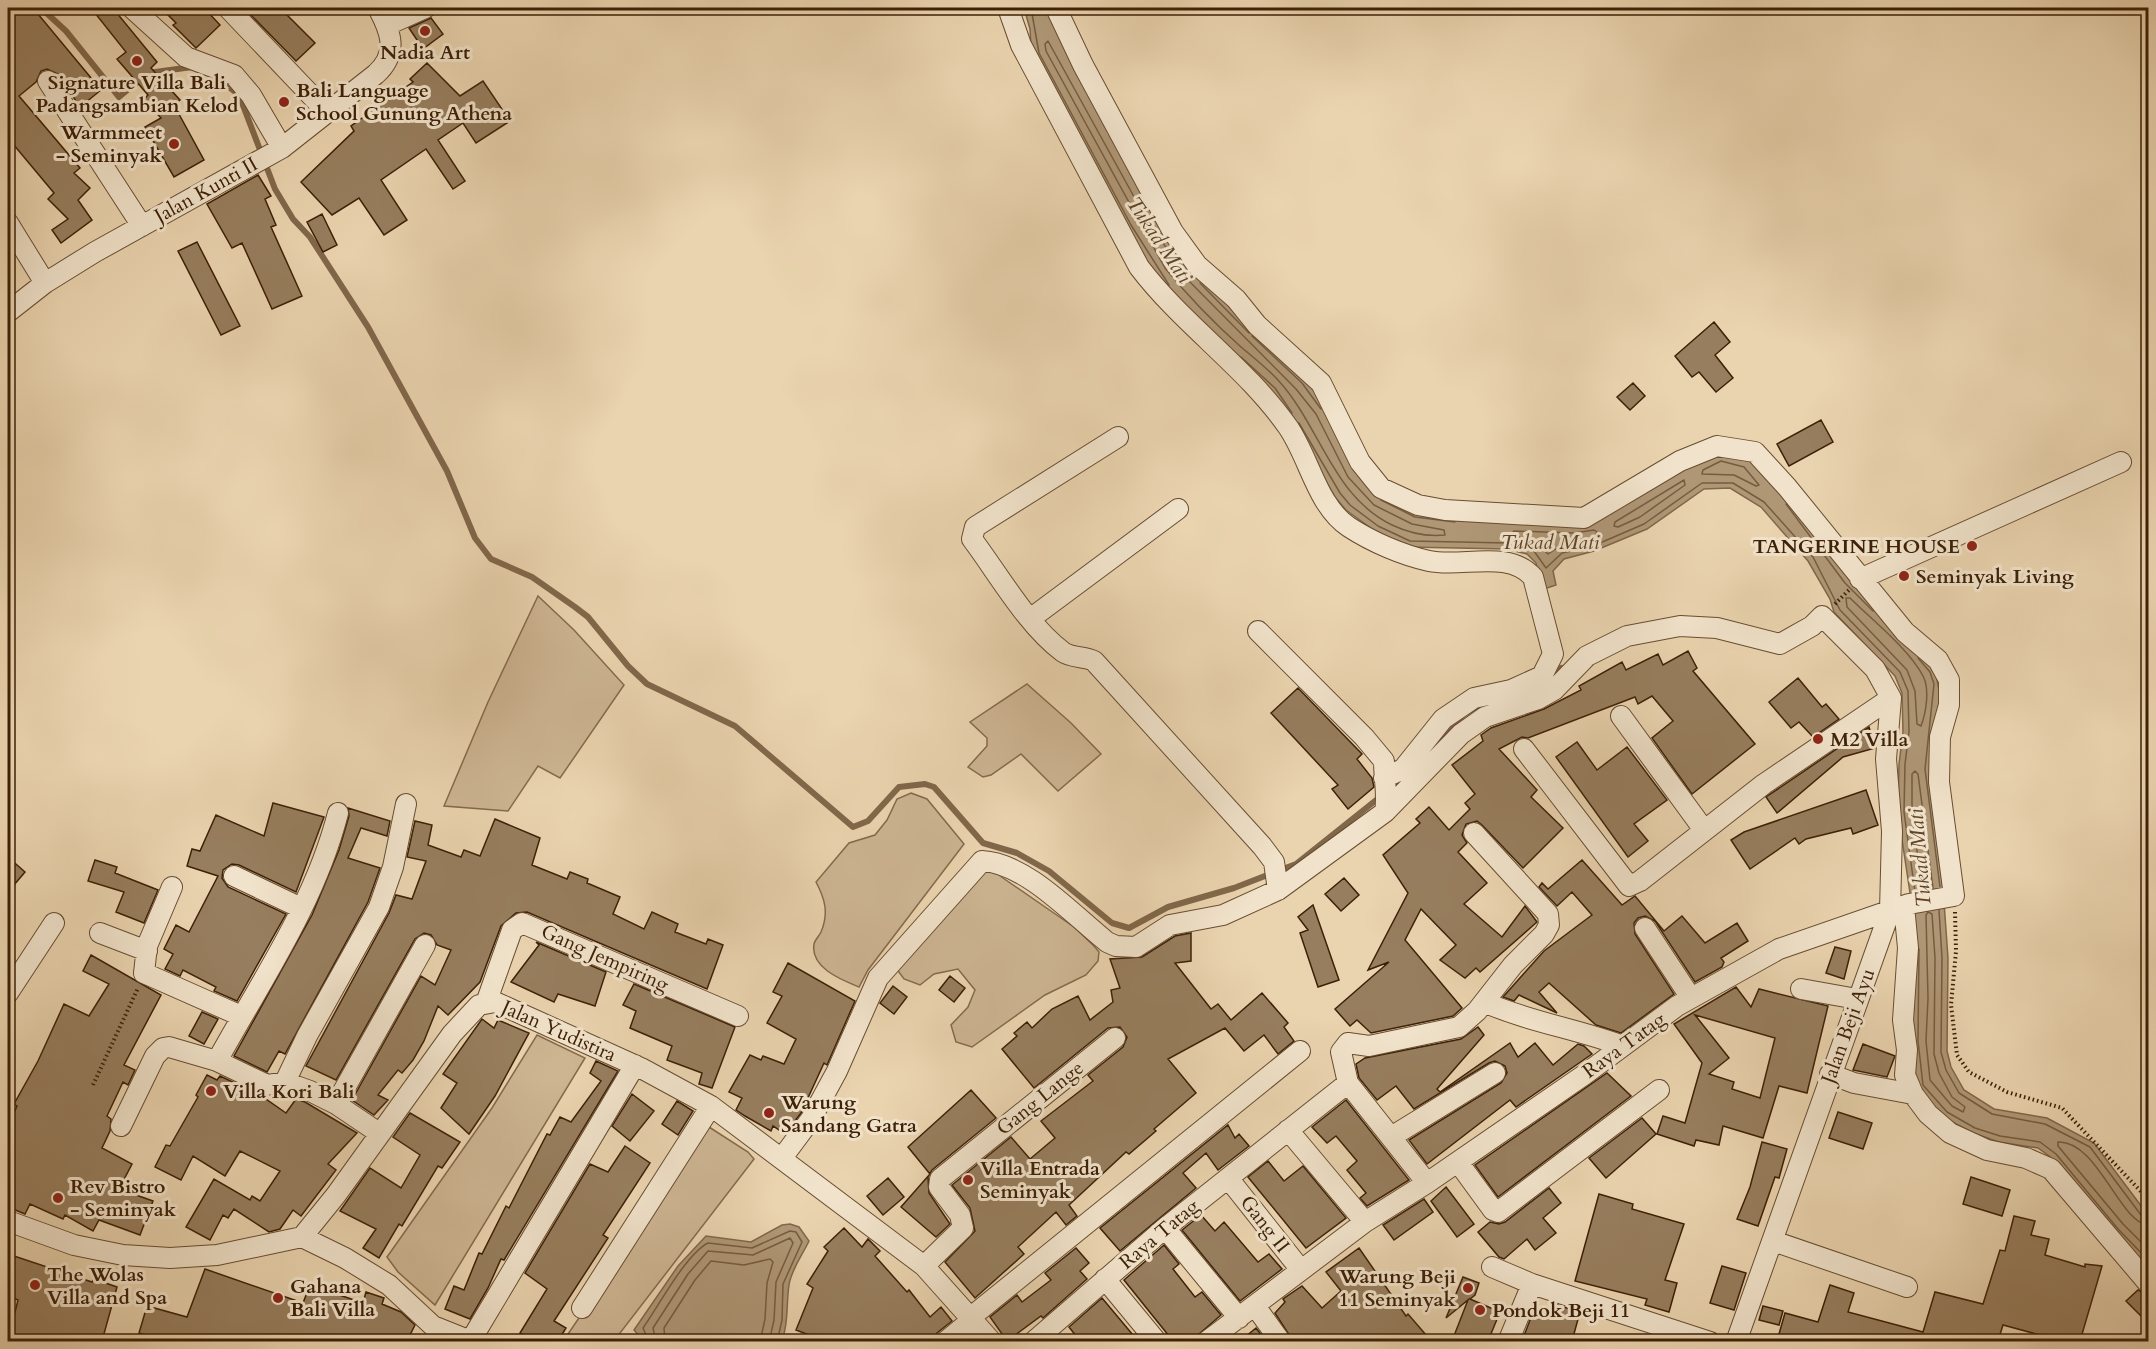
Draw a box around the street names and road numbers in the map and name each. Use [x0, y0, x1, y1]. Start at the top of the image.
street label: Jalan Kunti II [147, 151, 262, 231]
street label: Gang Jempiring [537, 918, 674, 999]
street label: Jalan Beji Ayu [1814, 965, 1881, 1090]
street label: Jalan Yudistira [495, 993, 621, 1068]
street label: Raya Tatag [1577, 1005, 1672, 1084]
street label: Gang Lange [991, 1055, 1089, 1141]
street label: Gang II [1234, 1190, 1296, 1258]
street label: Raya Tatag [1113, 1192, 1205, 1275]

